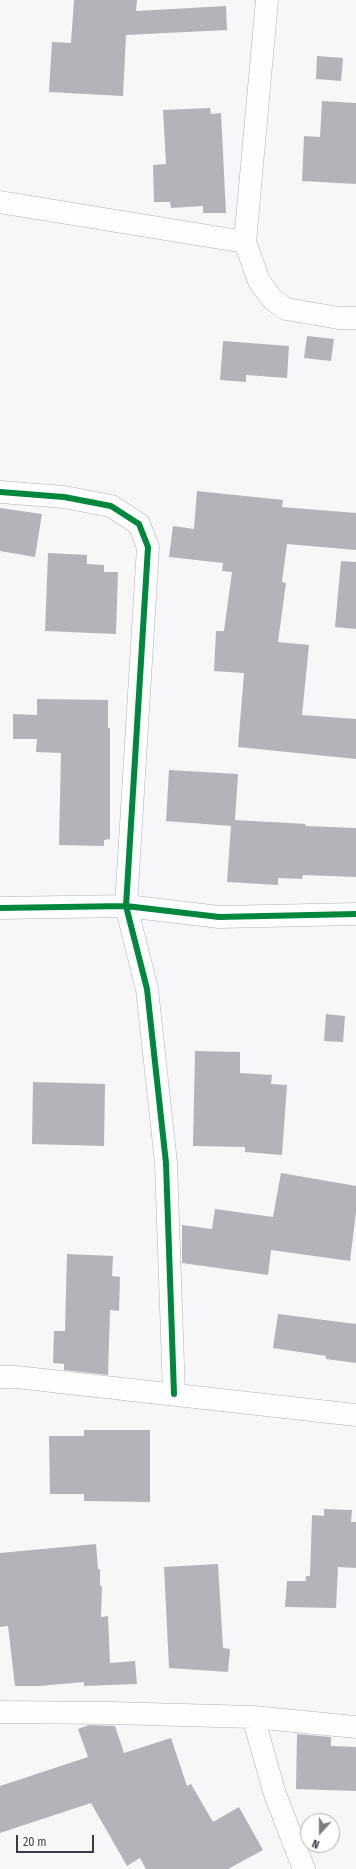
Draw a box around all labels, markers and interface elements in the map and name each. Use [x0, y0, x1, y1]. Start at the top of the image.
north arrow [300, 1813, 340, 1853]
scale bar [18, 1827, 96, 1853]
text: 20 m [23, 1835, 47, 1849]
text: N [310, 1836, 321, 1851]

